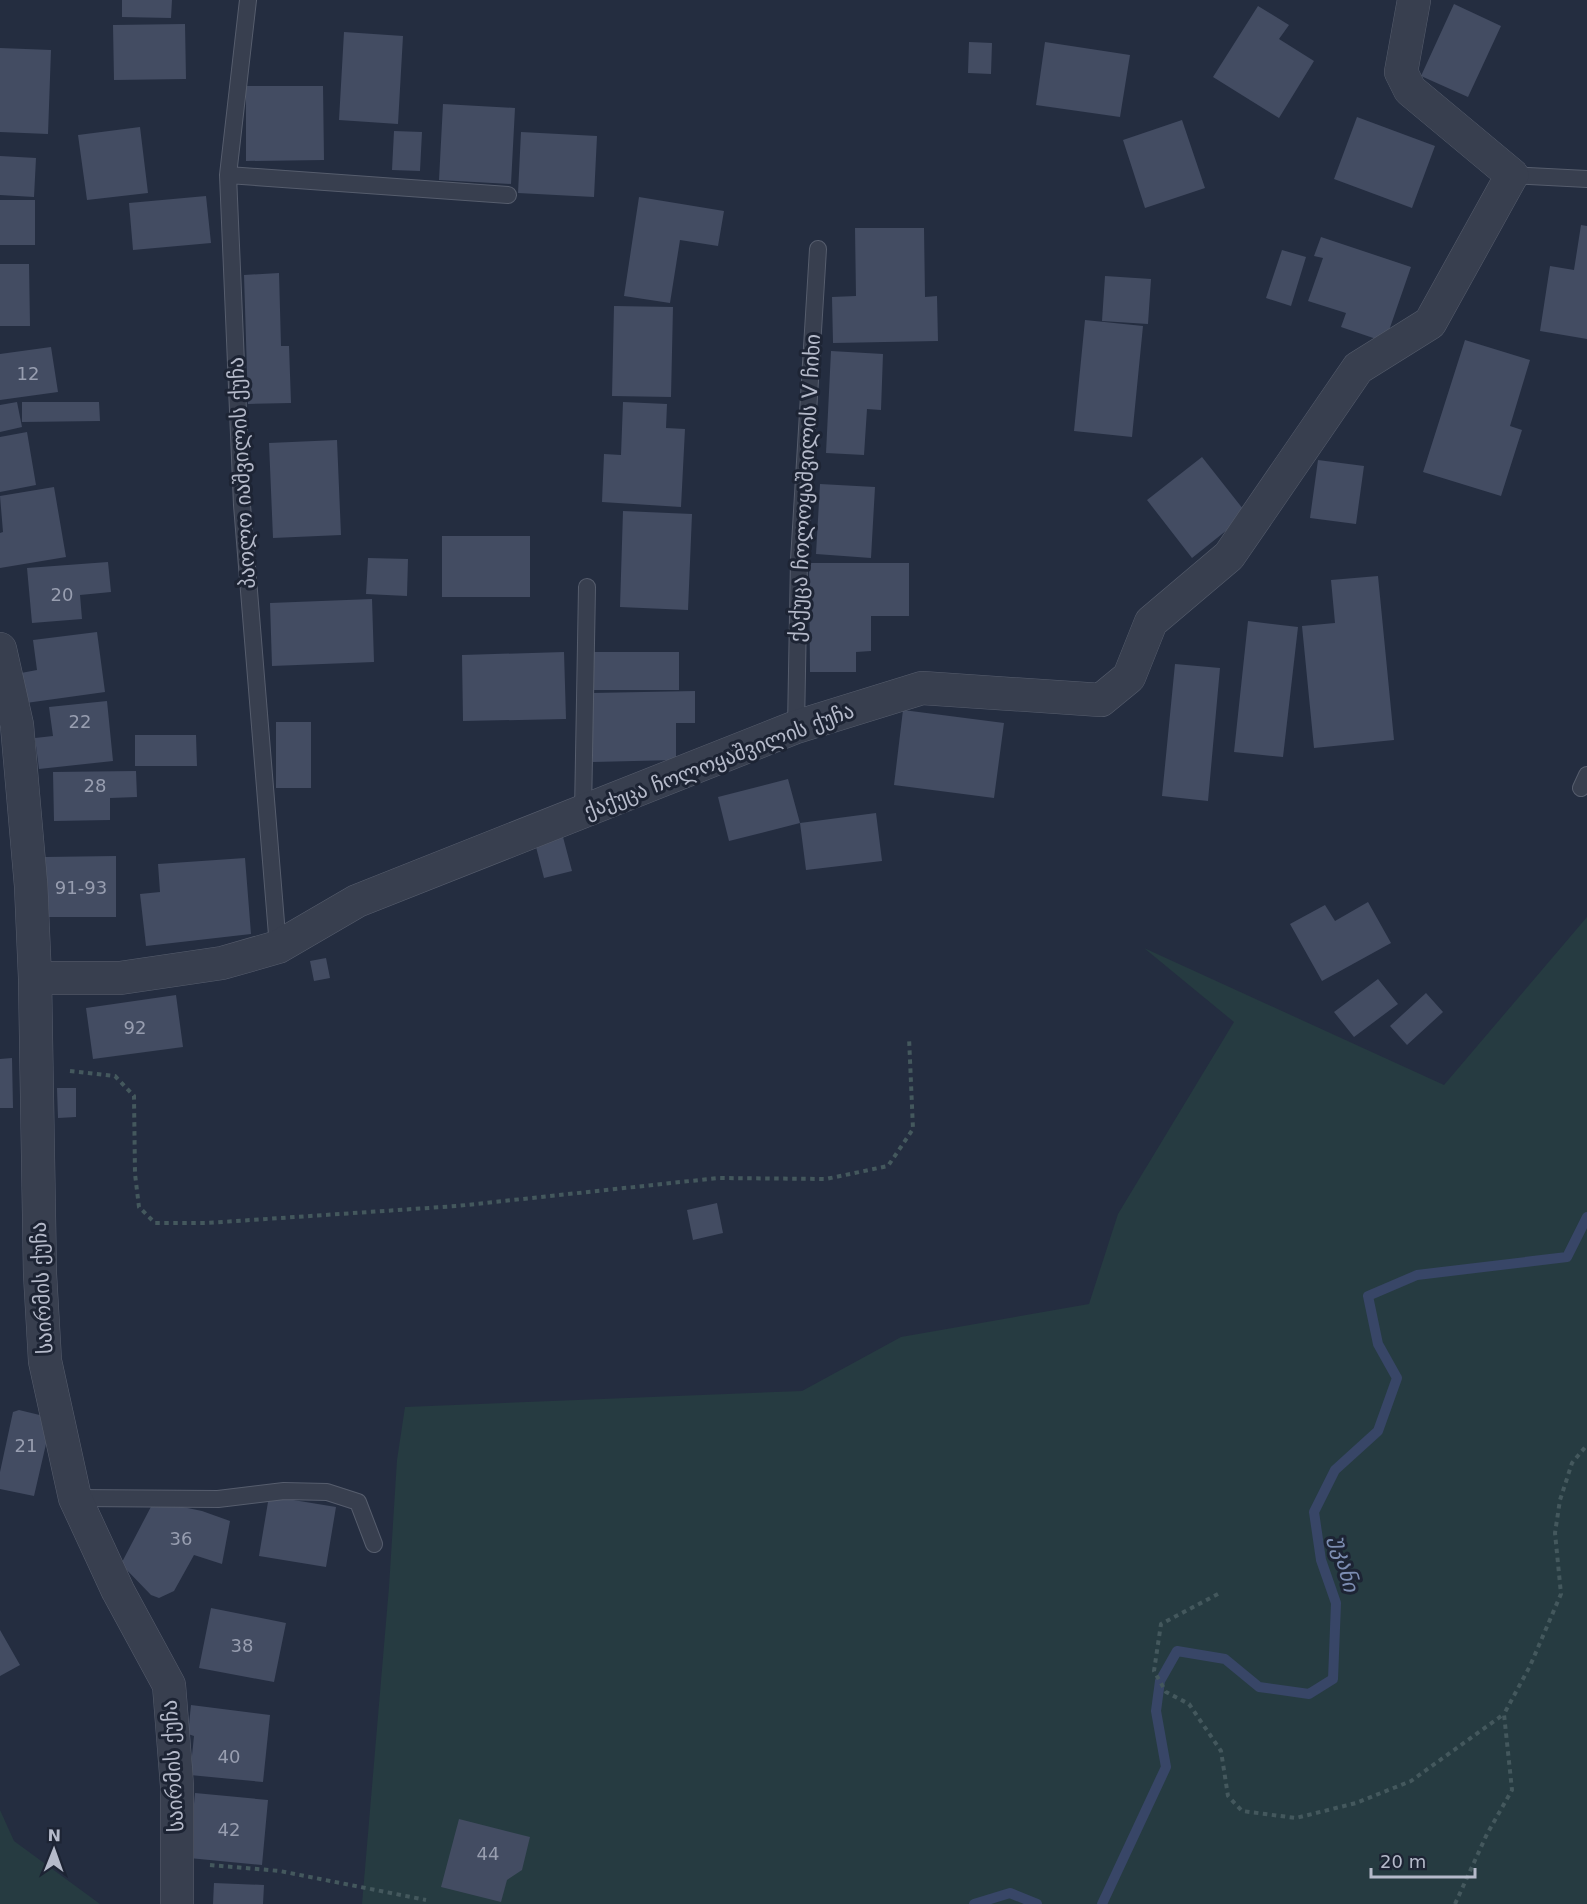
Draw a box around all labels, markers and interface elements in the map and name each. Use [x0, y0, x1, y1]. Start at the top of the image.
street label: ქაქუცა ჩოლოყაშვილის V ჩიხი [785, 333, 825, 643]
street label: პაოლო იაშვილის ქუჩა [224, 357, 260, 589]
house number: 12 [17, 363, 39, 384]
house number: 20 [51, 584, 73, 605]
street label: ქაქუცა ჩოლოყაშვილის ქუჩა [581, 698, 857, 824]
house number: 22 [69, 711, 91, 732]
house number: 28 [84, 775, 106, 796]
house number: 91-93 [55, 877, 107, 898]
house number: 92 [124, 1017, 146, 1038]
street label: საირმის ქუჩა [27, 1221, 57, 1355]
house number: 21 [15, 1435, 37, 1456]
house number: 36 [170, 1528, 192, 1549]
water label: უკანი [1326, 1532, 1364, 1596]
house number: 38 [231, 1635, 253, 1656]
street label: საირმის ქუჩა [158, 1699, 188, 1833]
house number: 40 [218, 1746, 240, 1767]
house number: 42 [218, 1819, 240, 1840]
north arrow [24, 1820, 84, 1880]
text: N [47, 1826, 61, 1845]
scale bar [1371, 1841, 1474, 1879]
house number: 44 [477, 1843, 499, 1864]
text: 20 m [1380, 1851, 1426, 1872]

